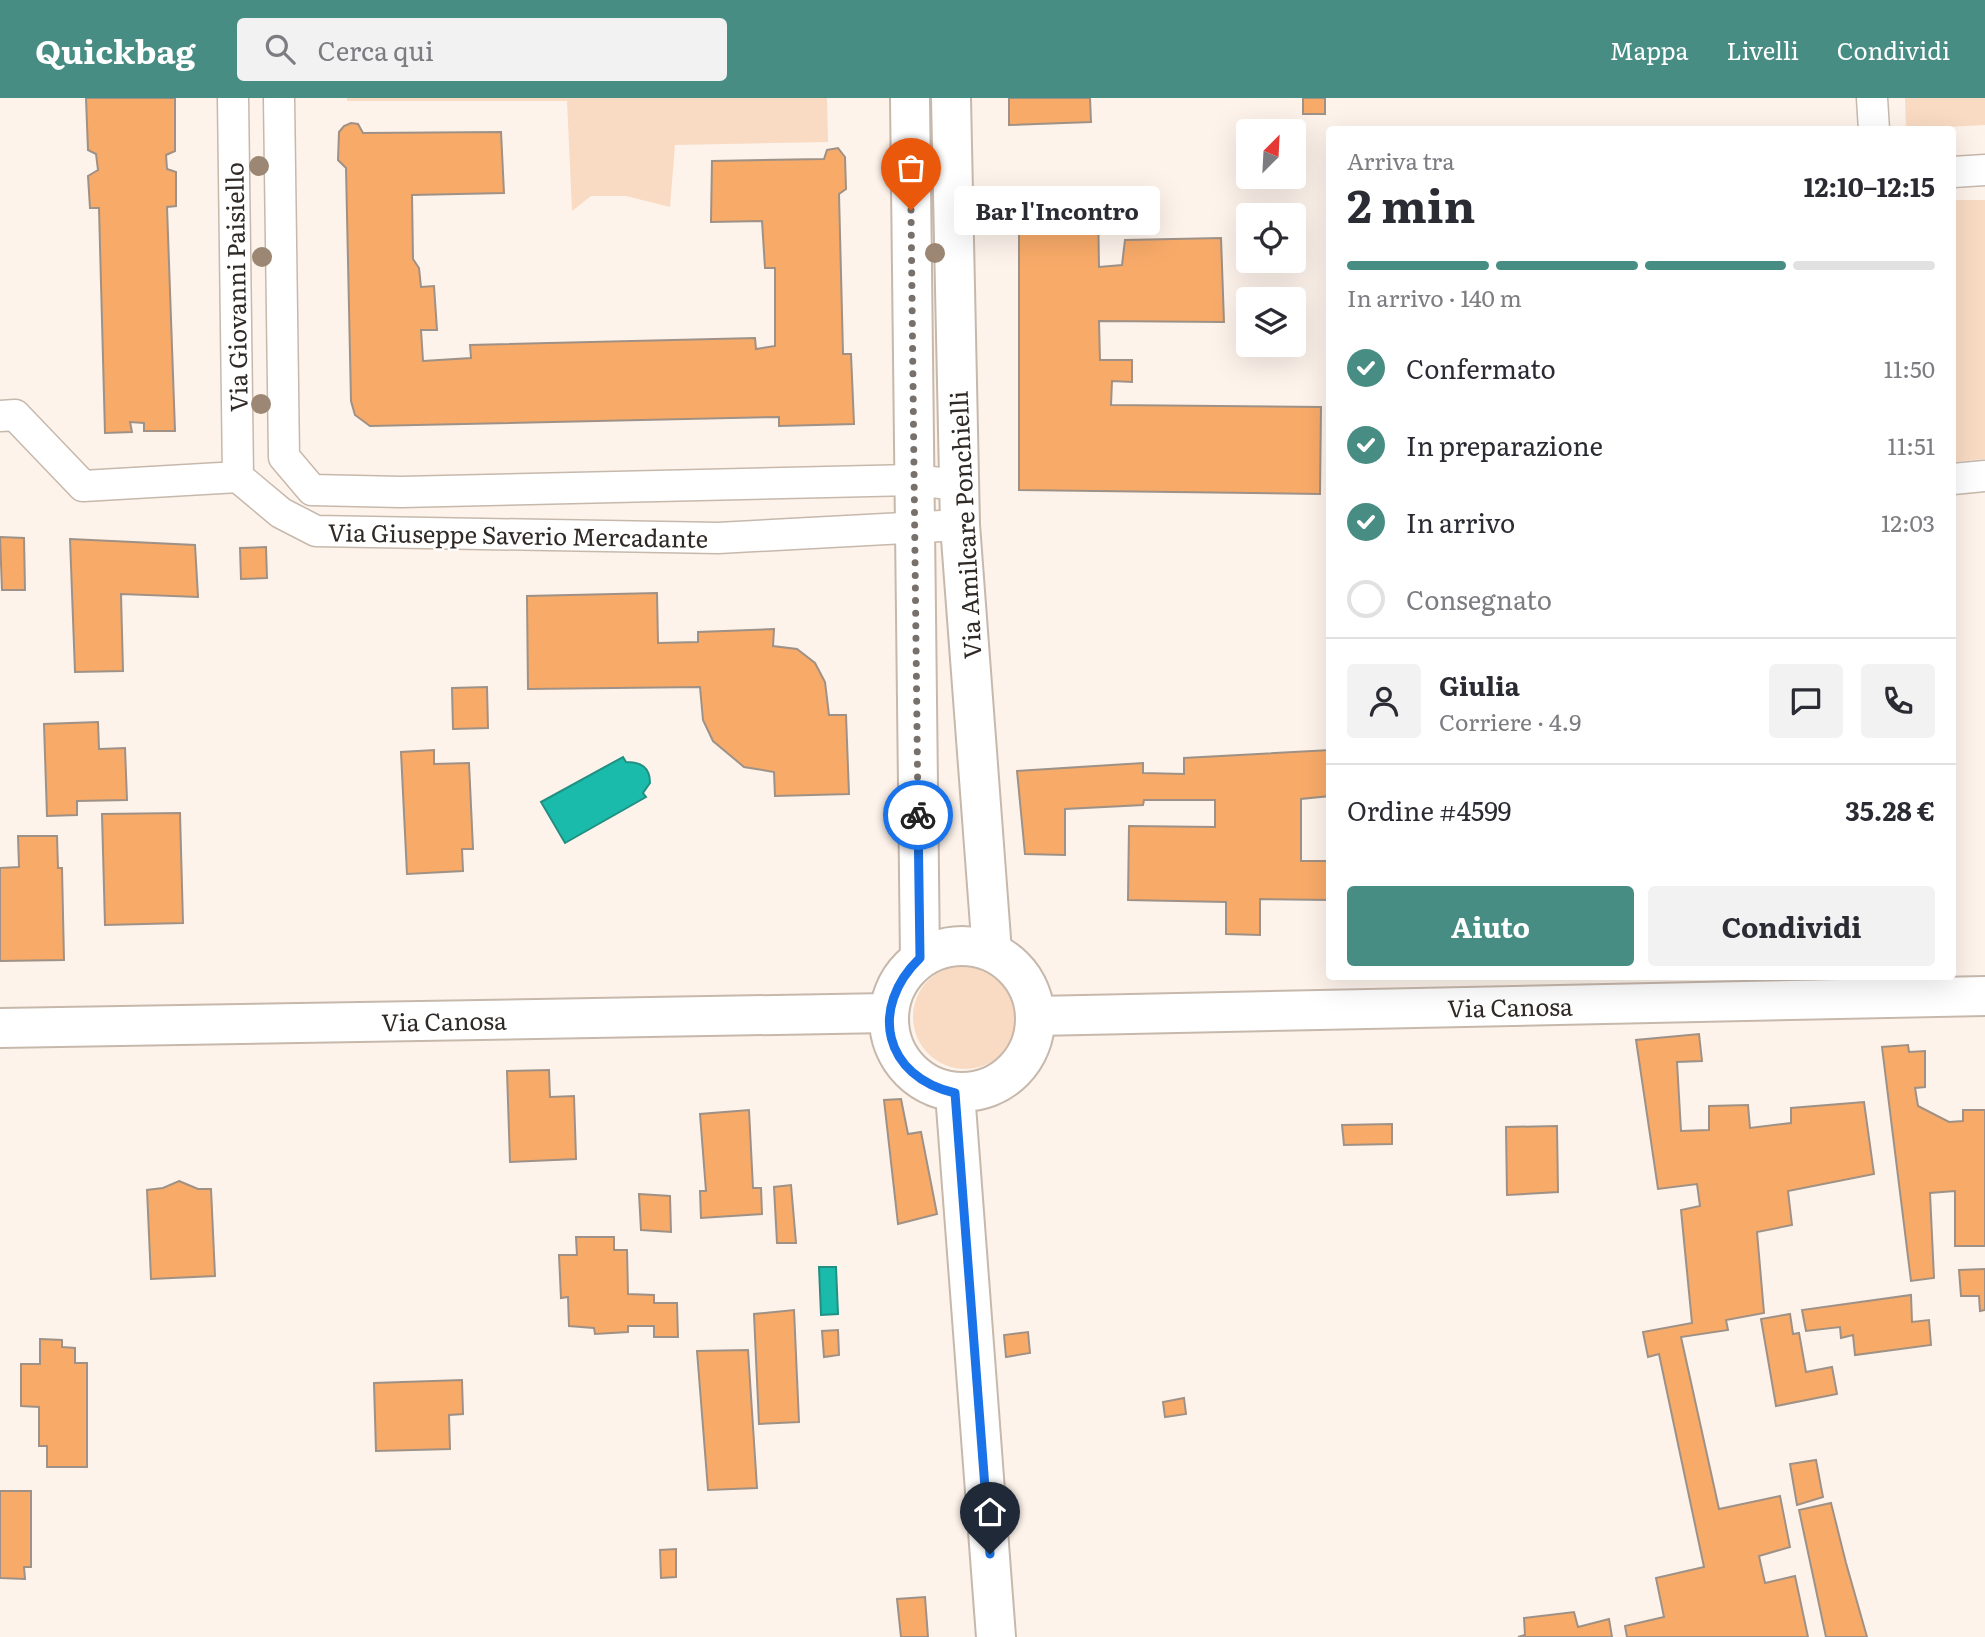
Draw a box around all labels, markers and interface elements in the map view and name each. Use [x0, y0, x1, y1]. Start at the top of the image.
search box [237, 18, 727, 81]
text: Quickbag [35, 25, 195, 74]
icon: search [261, 30, 299, 68]
text: Cerca qui [317, 30, 434, 69]
text: Mappa [1610, 32, 1688, 67]
text: Livelli [1726, 32, 1799, 67]
text: Condividi [1837, 32, 1950, 67]
north arrow [1236, 119, 1306, 189]
map controls [1236, 119, 1306, 357]
pin [881, 138, 941, 210]
text: Arriva tra [1347, 143, 1455, 177]
icon: bag [892, 149, 930, 187]
street label: Via Giovanni Paisiello [215, 162, 255, 412]
text: 12:10–12:15 [1804, 166, 1935, 205]
text: 2 min [1347, 169, 1476, 237]
callout: Bar l'Incontro [953, 186, 1160, 234]
text: Bar l'Incontro [975, 193, 1139, 227]
button: locate [1236, 203, 1306, 273]
text: In arrivo · 140 m [1347, 280, 1522, 314]
button: layers [1236, 287, 1306, 357]
text: Confermato [1406, 348, 1556, 387]
icon: check [1347, 349, 1385, 387]
text: 11:50 [1884, 351, 1935, 385]
street label: Via Amilcare Ponchielli [940, 390, 988, 660]
text: In preparazione [1406, 425, 1603, 464]
icon: check [1347, 426, 1385, 464]
text: 11:51 [1888, 428, 1935, 462]
text: In arrivo [1406, 502, 1515, 541]
icon: check [1347, 503, 1385, 541]
text: 12:03 [1881, 505, 1935, 539]
street label: Via Giuseppe Saverio Mercadante [328, 513, 708, 555]
text: Consegnato [1406, 579, 1552, 618]
button: person [1347, 664, 1421, 738]
button: chat [1769, 664, 1843, 738]
button: phone [1861, 664, 1935, 738]
text: Giulia [1439, 665, 1520, 704]
text: Corriere · 4.9 [1439, 704, 1581, 738]
courier [883, 780, 953, 850]
text: Ordine #4599 [1347, 790, 1511, 829]
text: 35.28 € [1845, 790, 1935, 829]
icon: bike [899, 796, 937, 834]
button: Aiuto [1347, 886, 1634, 966]
button: Condividi [1648, 886, 1935, 966]
street label: Via Canosa [1447, 987, 1573, 1025]
street label: Via Canosa [381, 1001, 507, 1039]
pin [960, 1482, 1020, 1554]
icon: home [971, 1493, 1009, 1531]

